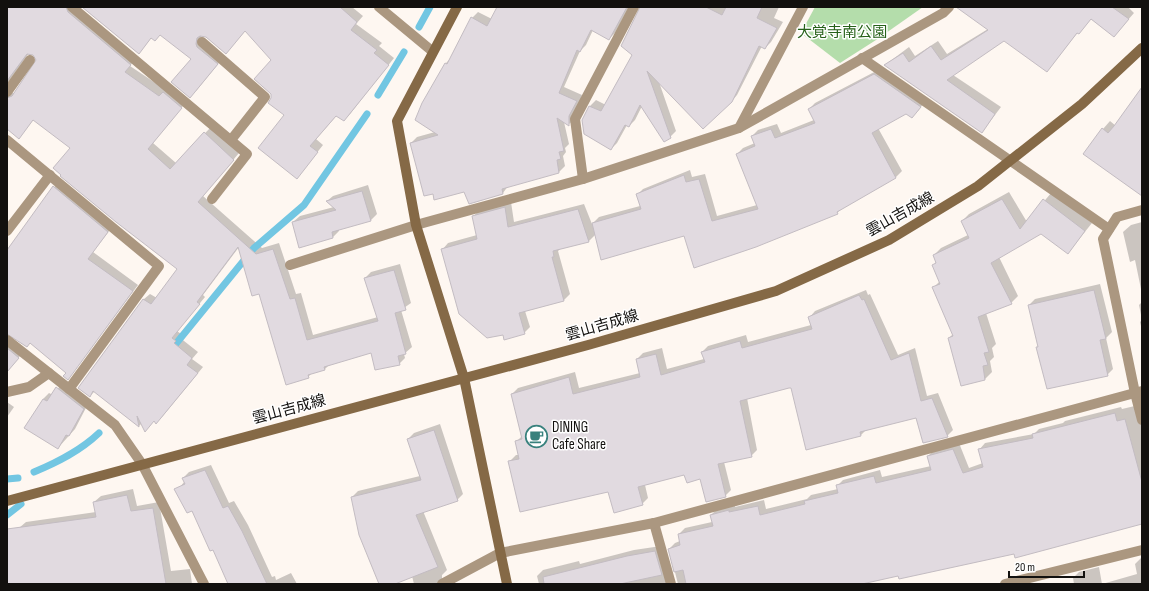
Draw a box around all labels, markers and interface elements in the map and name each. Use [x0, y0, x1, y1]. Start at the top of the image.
park label: 大覚寺南公園 [797, 23, 887, 42]
street label: 雲山吉成線 [863, 188, 938, 241]
street label: 雲山吉成線 [563, 306, 641, 345]
street label: 雲山吉成線 [250, 391, 328, 428]
place label: DINING Cafe Share [552, 418, 606, 454]
cafe icon: DINING Cafe Share [524, 423, 550, 449]
scale bar [1009, 553, 1084, 579]
text: 20 m [1015, 560, 1035, 575]

